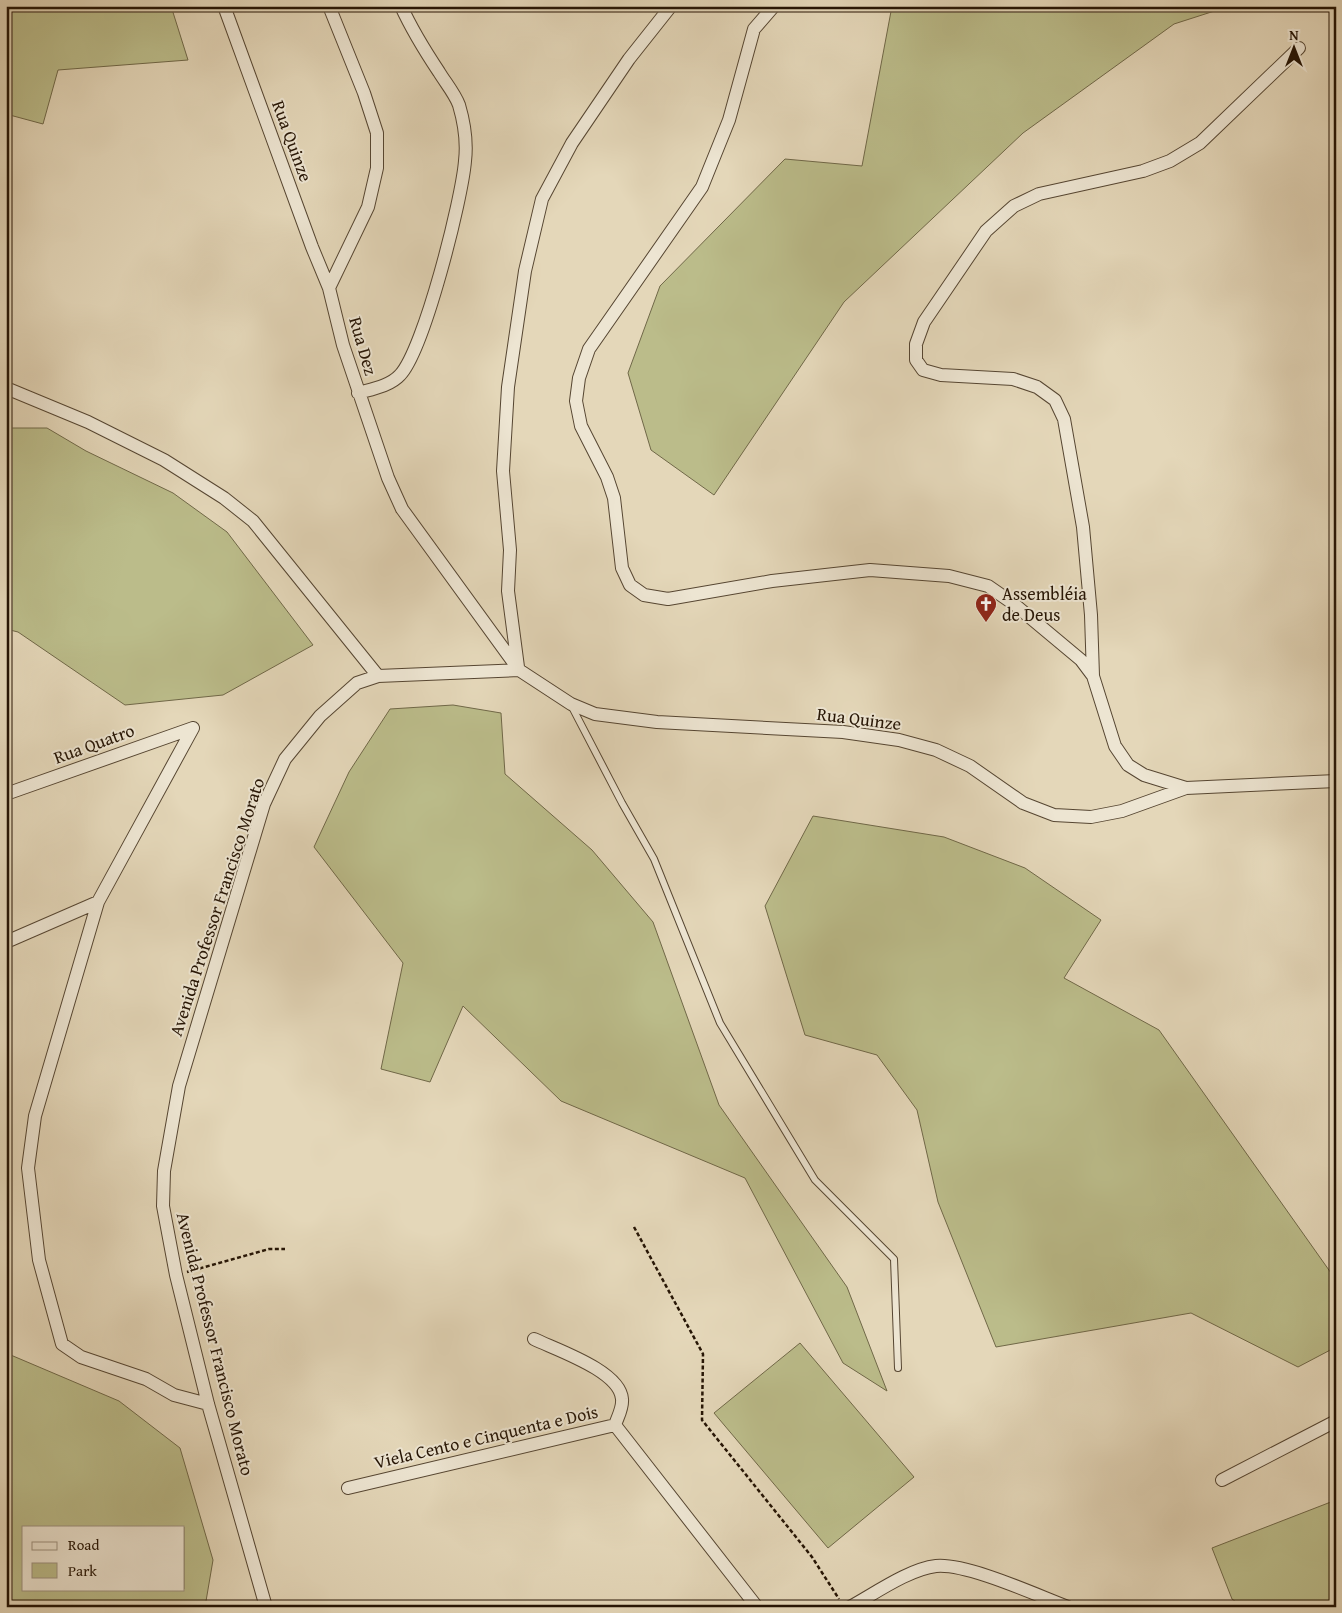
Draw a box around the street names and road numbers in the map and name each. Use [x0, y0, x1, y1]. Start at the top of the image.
street label: Rua Quinze [265, 96, 320, 185]
street label: Rua Dez [342, 313, 385, 378]
street label: Rua Quinze [815, 700, 903, 737]
street label: Rua Quatro [50, 716, 138, 771]
street label: Avenida Professor Francisco Morato [162, 774, 271, 1040]
street label: Avenida Professor Francisco Morato [170, 1209, 261, 1478]
street label: Viela Cento e Cinquenta e Dois [371, 1398, 601, 1475]

